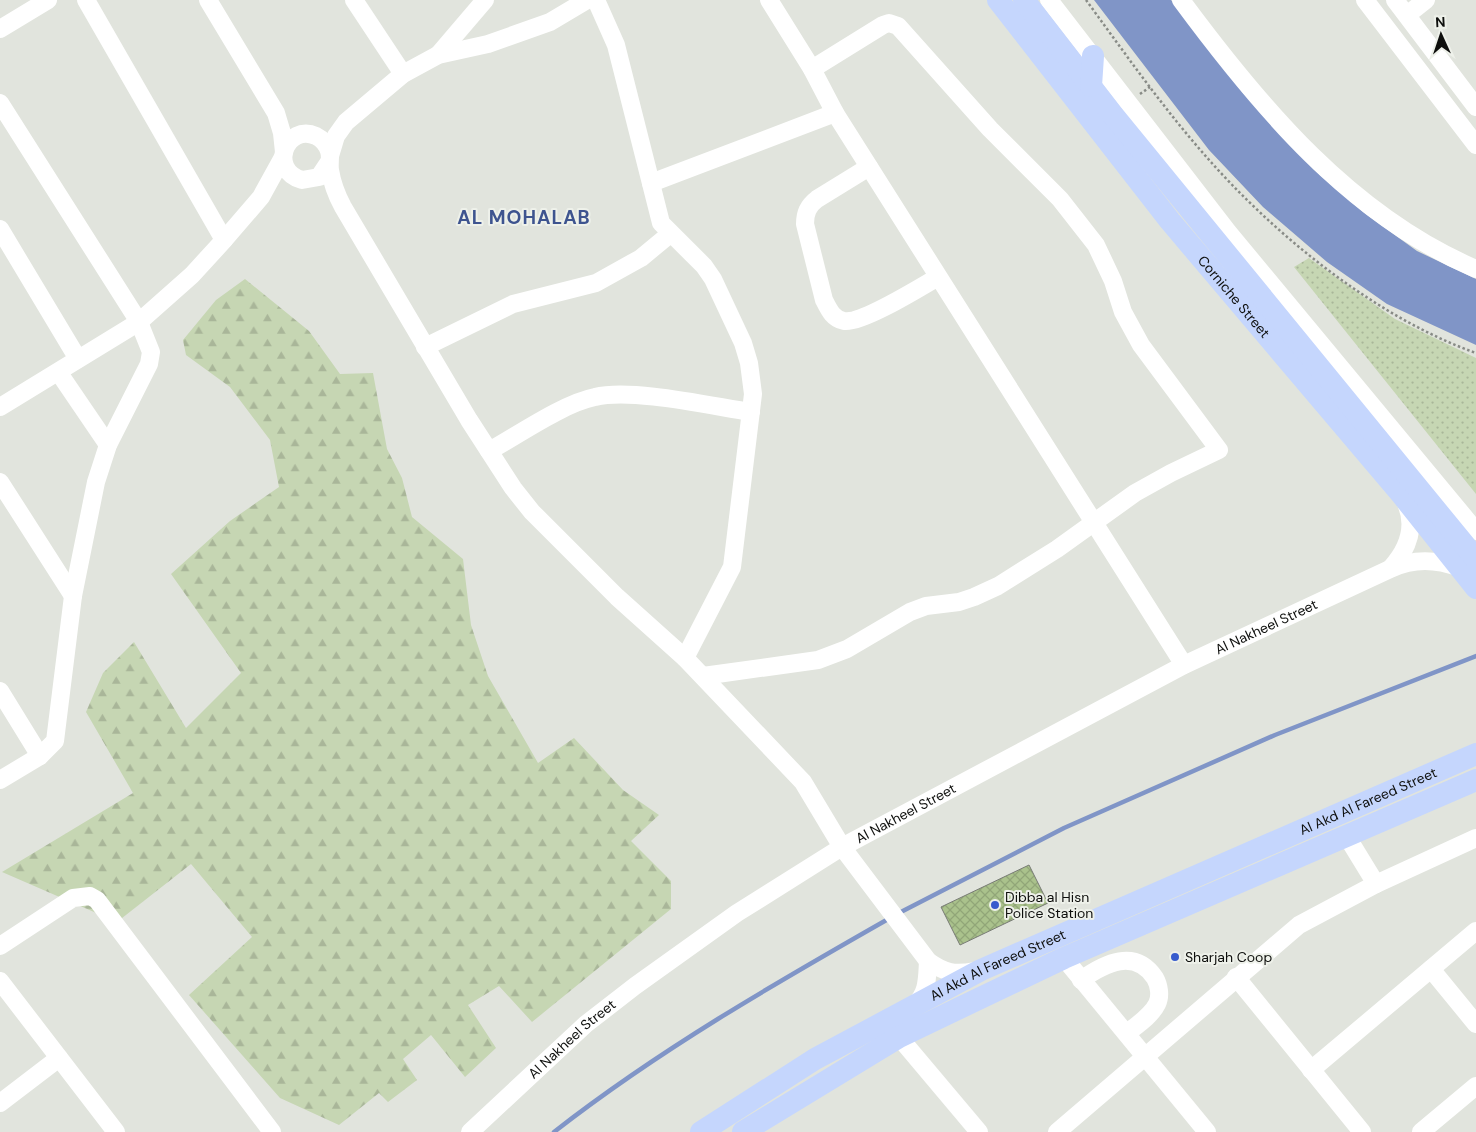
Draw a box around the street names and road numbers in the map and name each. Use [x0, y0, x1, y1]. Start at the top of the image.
street label: Corniche Street [1194, 252, 1274, 341]
street label: Al Nakheel Street [1212, 595, 1320, 658]
street label: Al Akd Al Fareed Street [1296, 763, 1440, 839]
street label: Al Nakheel Street [852, 779, 959, 847]
street label: Al Akd Al Fareed Street [927, 925, 1068, 1005]
street label: Al Nakheel Street [524, 995, 619, 1082]

